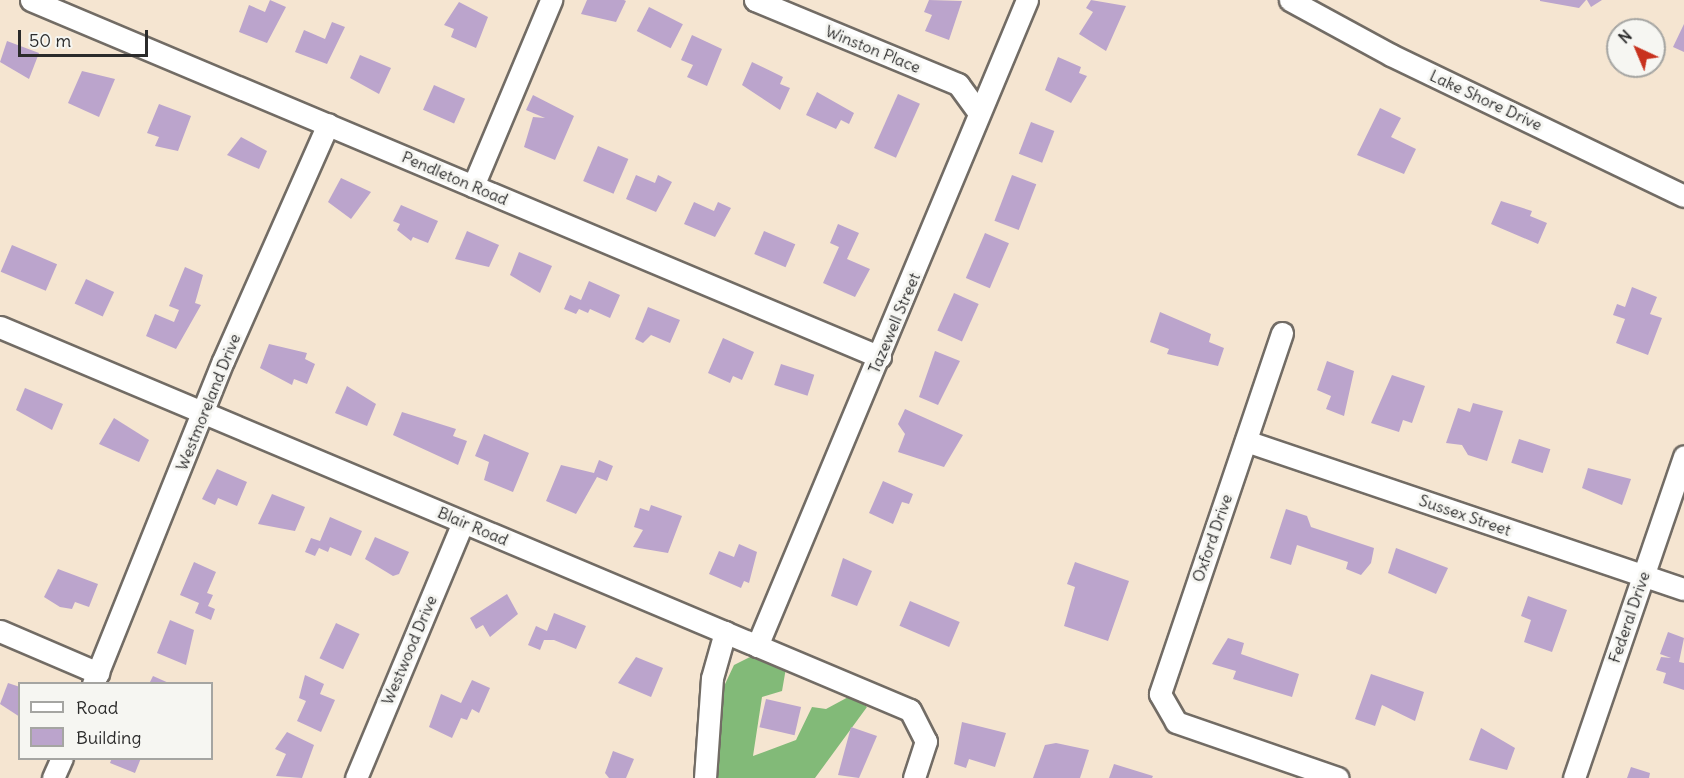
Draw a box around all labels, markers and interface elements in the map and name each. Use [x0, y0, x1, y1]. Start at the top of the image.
scale bar [21, 18, 152, 56]
north arrow [1606, 18, 1666, 78]
street label: Winston Place [823, 21, 923, 77]
text: N [1614, 25, 1636, 48]
text: 50 m [29, 29, 71, 52]
street label: Lake Shore Drive [1427, 66, 1545, 134]
street label: Pendleton Road [399, 147, 511, 209]
street label: Tazewell Street [864, 270, 924, 376]
street label: Westmoreland Drive [172, 331, 244, 473]
street label: Sussex Street [1417, 490, 1513, 540]
street label: Oxford Drive [1188, 492, 1236, 584]
street label: Blair Road [435, 503, 511, 549]
street label: Federal Drive [1604, 569, 1654, 665]
street label: Westwood Drive [377, 592, 441, 708]
legend [18, 682, 213, 760]
text: Road [76, 696, 118, 719]
text: Building [76, 726, 141, 749]

